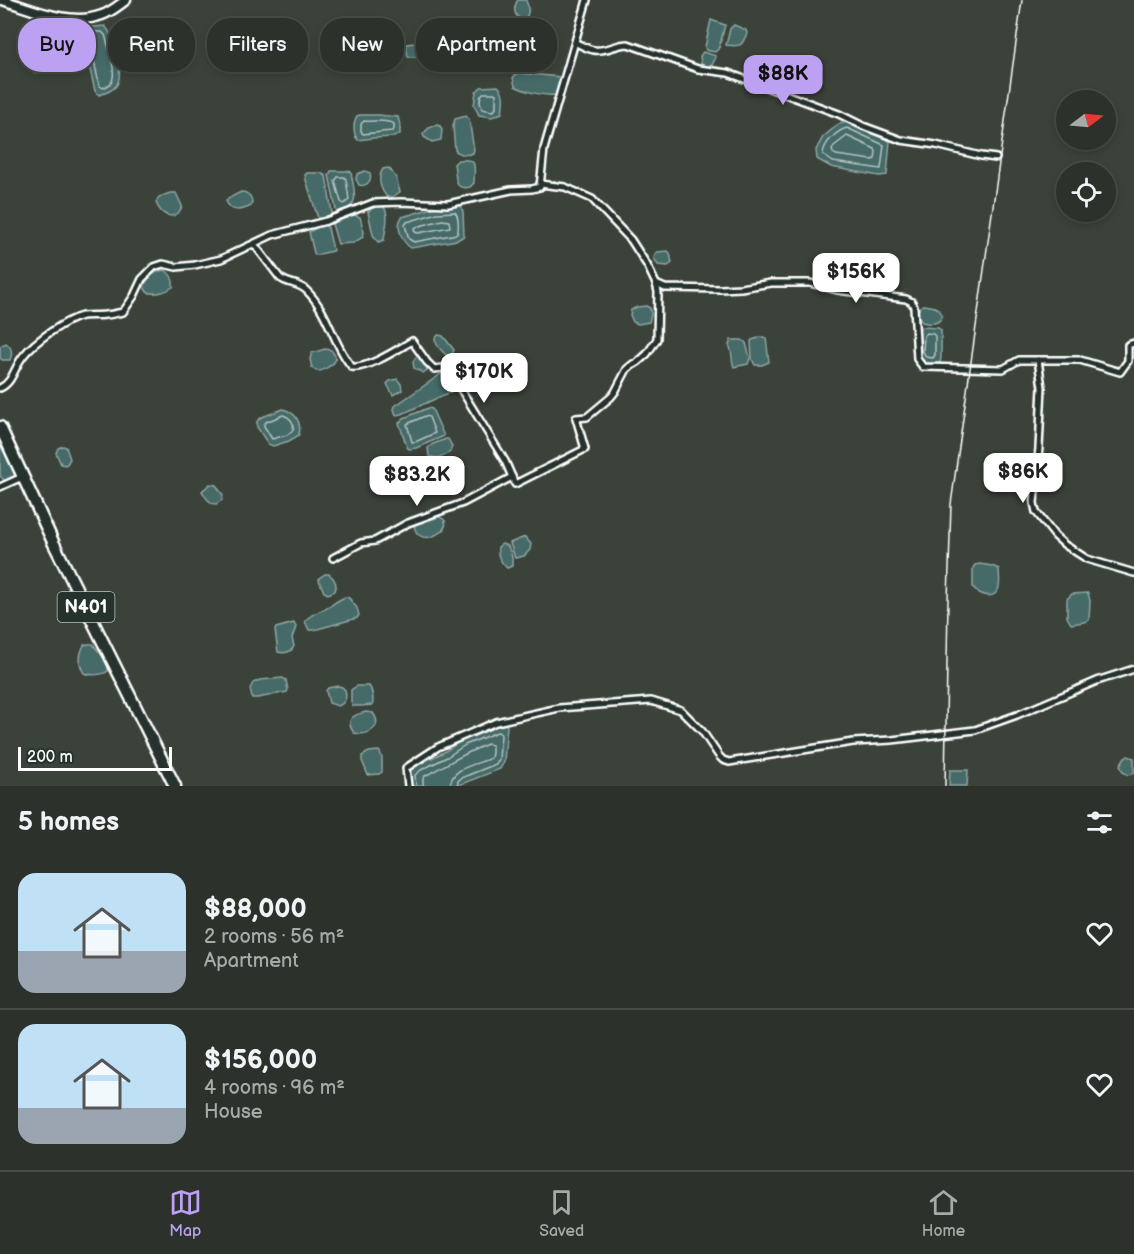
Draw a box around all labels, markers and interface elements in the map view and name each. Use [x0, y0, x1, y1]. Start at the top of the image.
chip: Buy [18, 18, 96, 72]
chip: Rent [108, 18, 195, 72]
chip: Filters [207, 18, 308, 72]
chip: New [320, 18, 404, 72]
chip: Apartment [416, 18, 557, 72]
pin: $88K [747, 55, 819, 106]
text: $88K [758, 62, 808, 86]
north arrow [1056, 90, 1116, 150]
map controls [1056, 90, 1116, 222]
button: locate [1056, 162, 1116, 222]
pin: $156K [814, 253, 898, 304]
text: $156K [827, 260, 885, 284]
pin: $170K [442, 353, 526, 404]
text: $170K [455, 360, 513, 384]
pin: $86K [987, 453, 1059, 504]
pin: $83.2K [368, 456, 466, 507]
text: $86K [998, 460, 1048, 484]
text: $83.2K [384, 463, 450, 487]
road number: N401 [58, 592, 115, 622]
scale bar [18, 744, 172, 772]
text: 200 m [27, 748, 73, 767]
icon: filters [1083, 806, 1116, 839]
text: 5 homes [18, 807, 119, 838]
text: $88,000 [204, 894, 307, 925]
icon: home [66, 897, 138, 969]
icon: heart [1083, 917, 1116, 950]
text: 2 rooms · 56 m² [204, 925, 344, 949]
text: Apartment [204, 949, 299, 973]
text: $156,000 [204, 1045, 317, 1076]
icon: home [66, 1048, 138, 1120]
icon: heart [1083, 1068, 1116, 1101]
text: 4 rooms · 96 m² [204, 1076, 345, 1100]
text: House [204, 1100, 263, 1124]
tab: Map [169, 1186, 202, 1241]
tab: Saved [539, 1186, 584, 1241]
tab: Home [922, 1186, 965, 1241]

